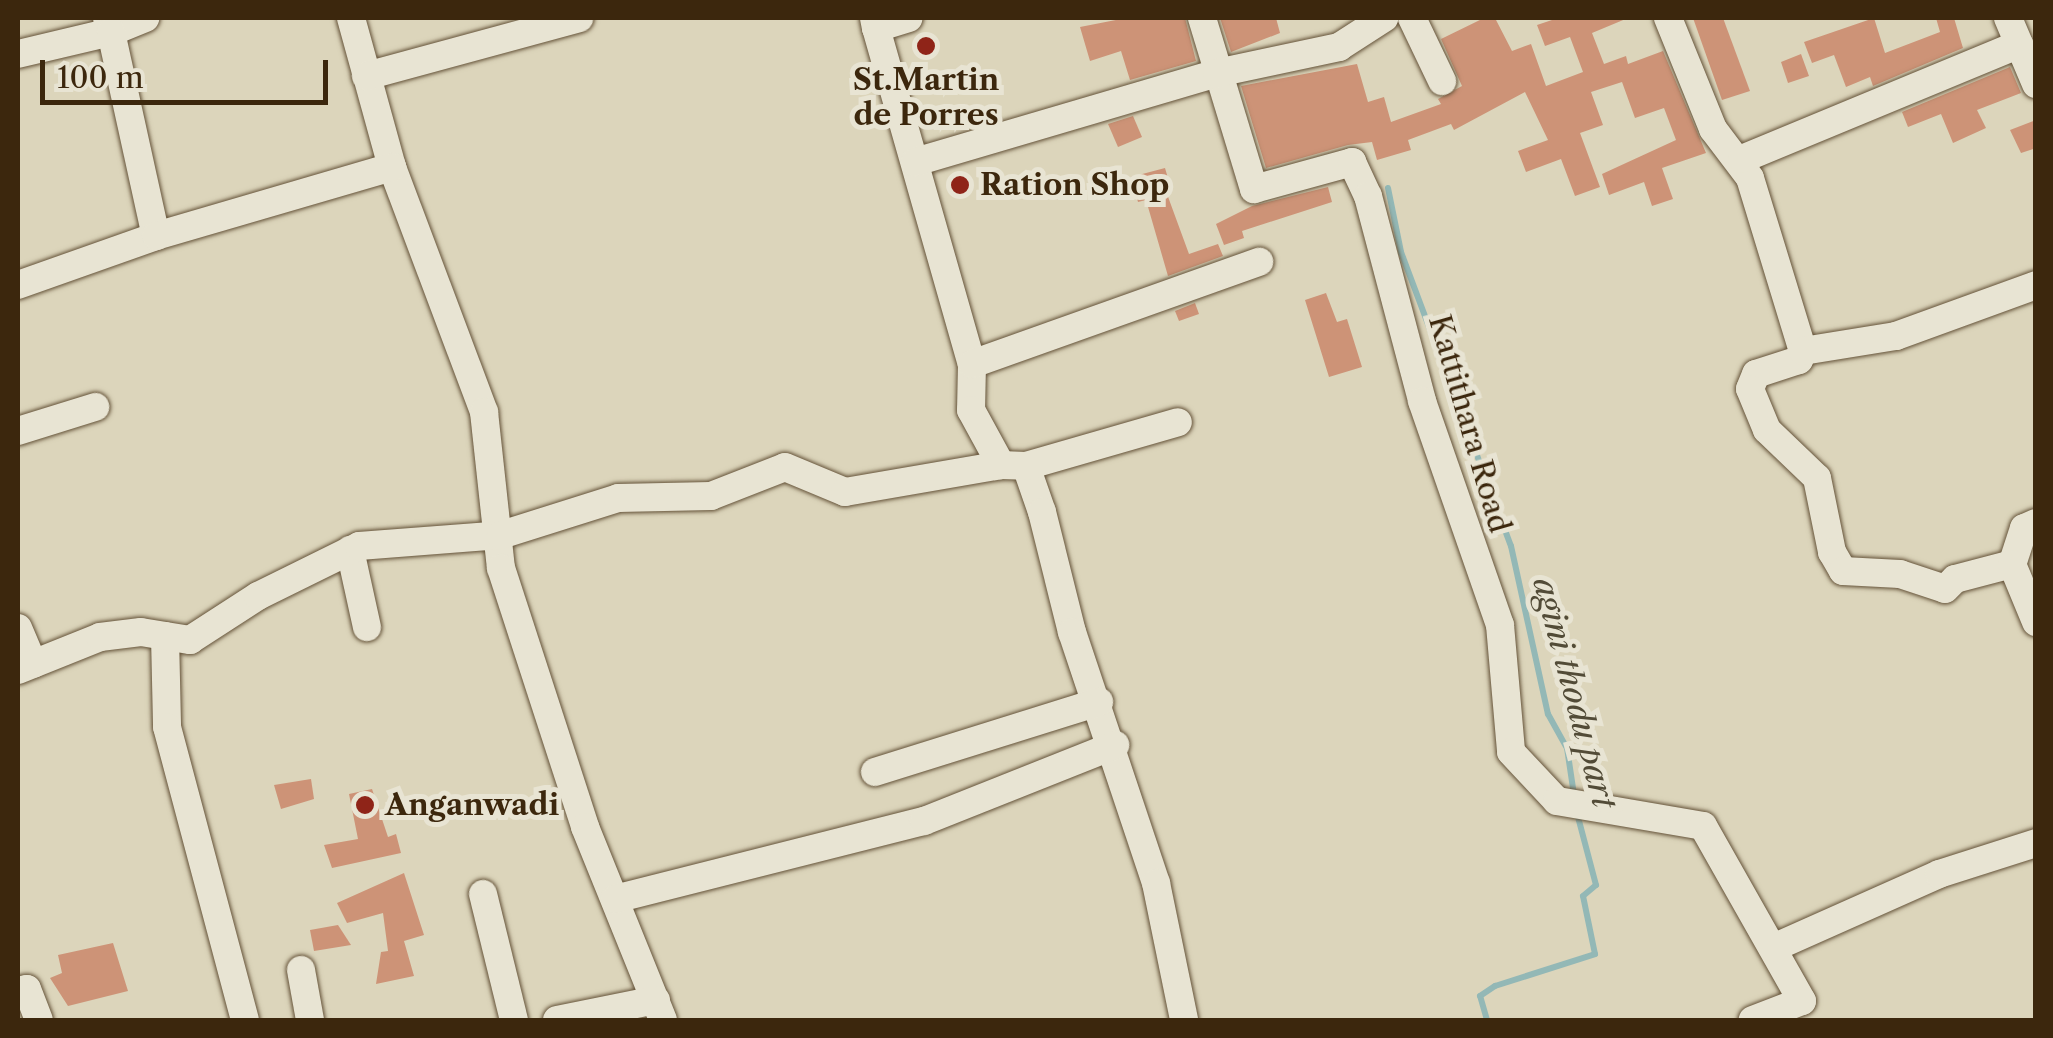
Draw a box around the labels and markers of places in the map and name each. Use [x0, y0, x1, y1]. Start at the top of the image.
marker: St.Martin de Porres [915, 35, 937, 57]
place label: St.Martin de Porres [853, 62, 999, 132]
place label: Ration Shop [980, 167, 1169, 203]
marker: Ration Shop [949, 174, 971, 196]
place label: Anganwadi [385, 787, 559, 823]
marker: Anganwadi [354, 794, 376, 816]

